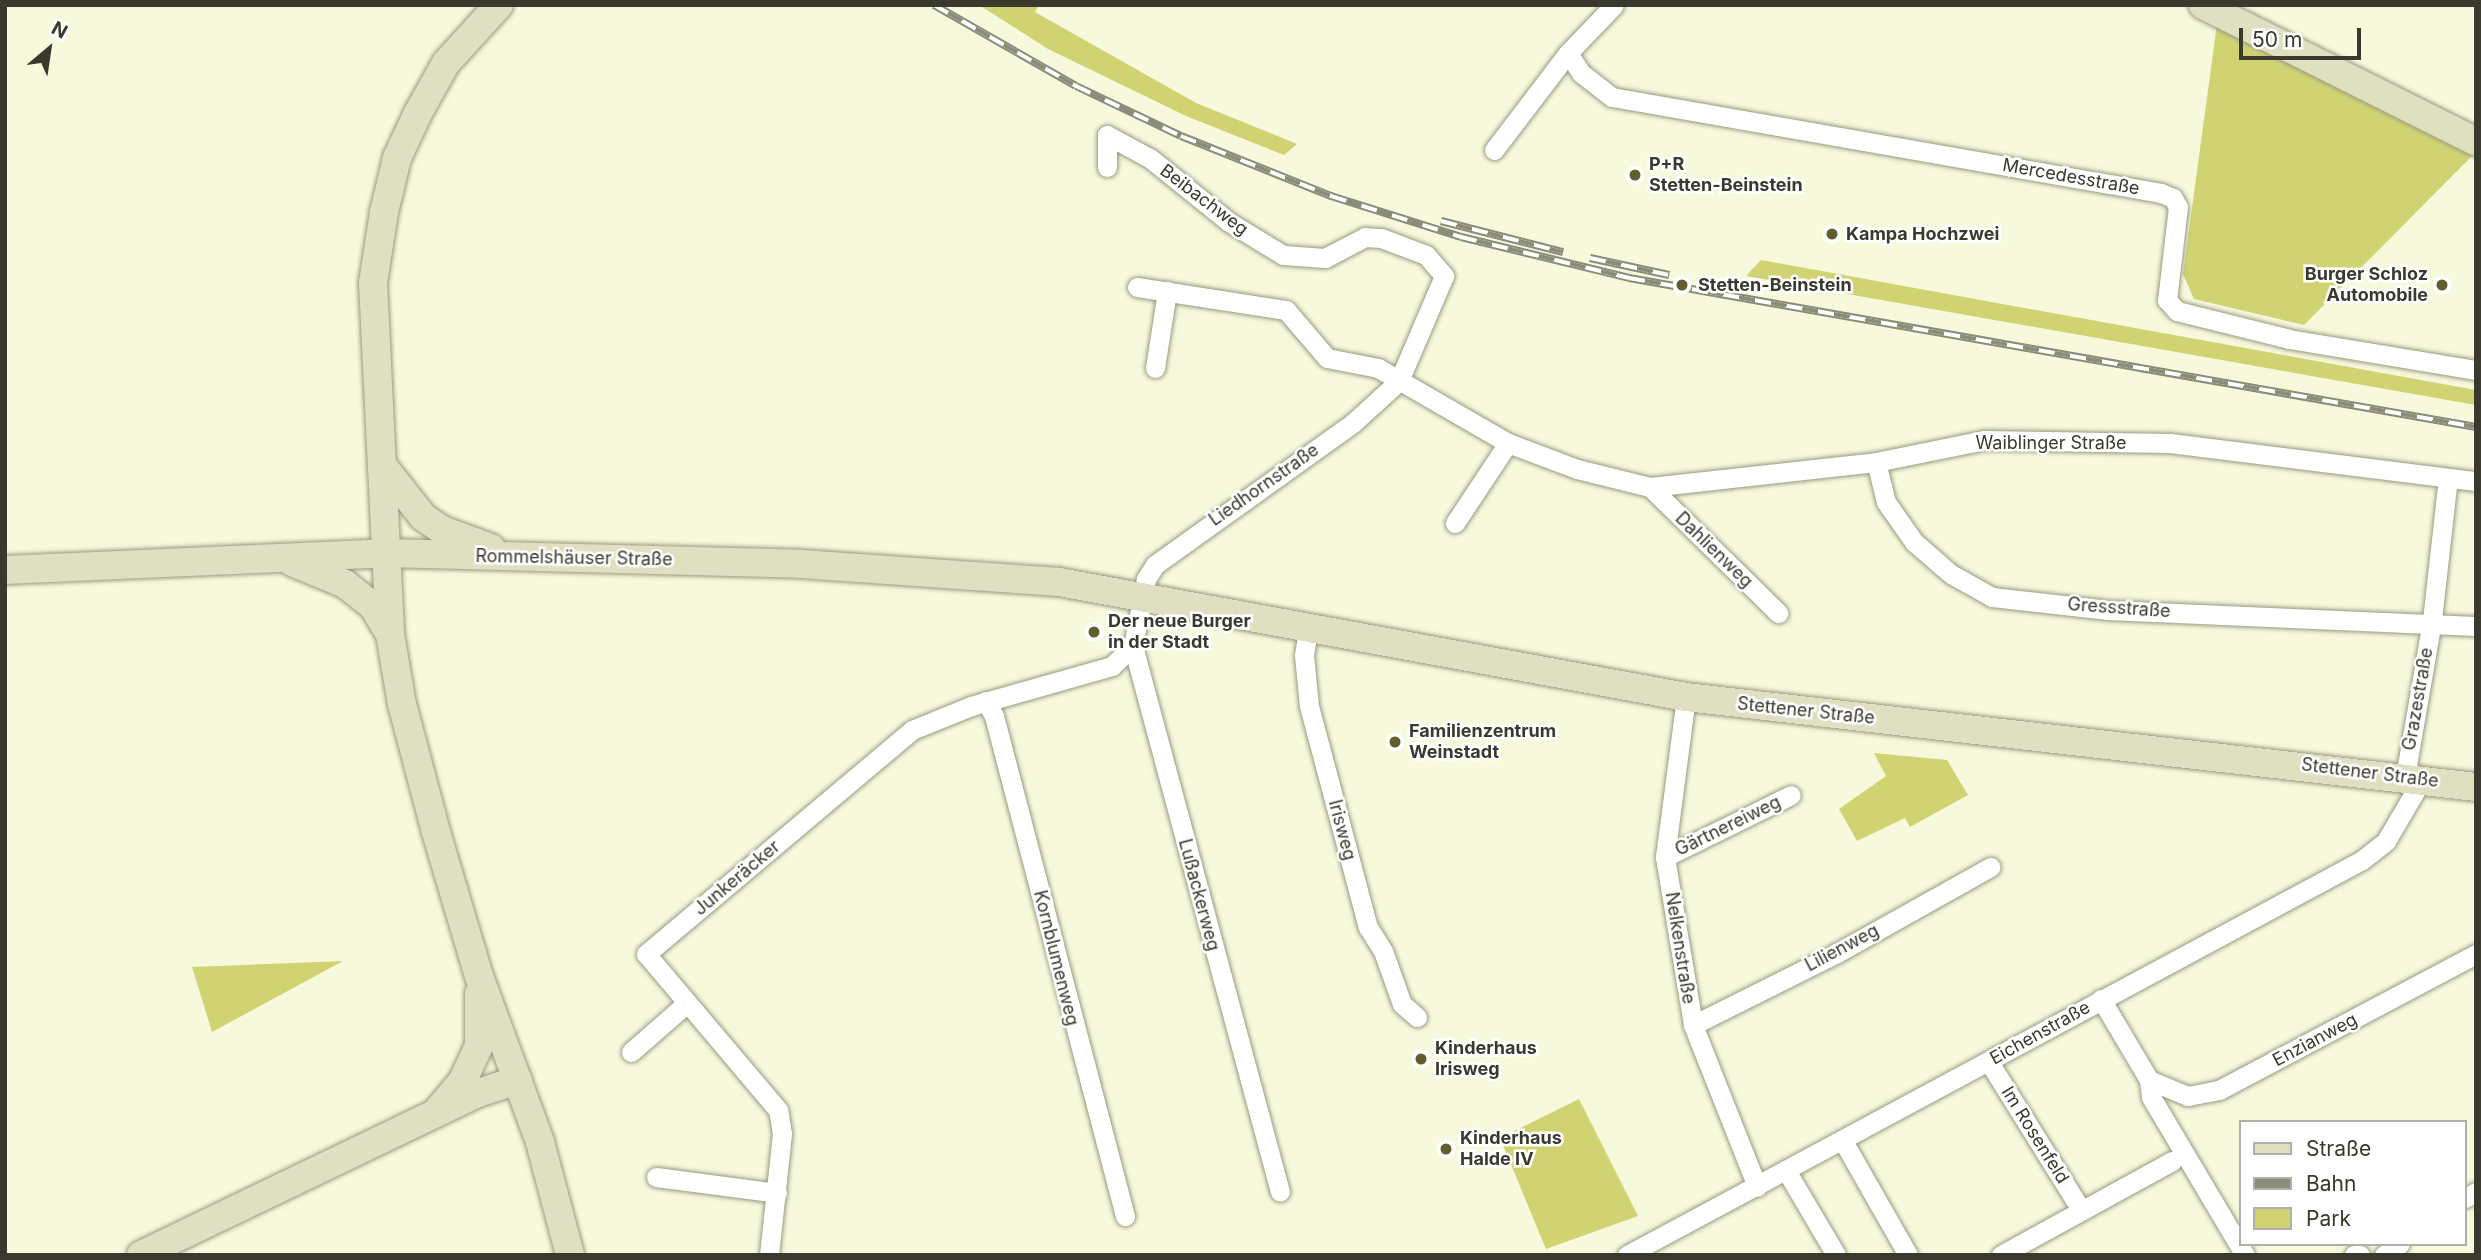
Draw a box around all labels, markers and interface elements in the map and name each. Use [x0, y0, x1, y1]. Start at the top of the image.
north arrow [14, 14, 84, 84]
scale bar [2243, 14, 2366, 58]
text: N [48, 17, 71, 44]
text: 50 m [2252, 27, 2302, 52]
place label: P+R Stetten-Beinstein [1649, 154, 1803, 196]
street label: Mercedesstraße [2001, 154, 2141, 200]
street label: Beibachweg [1156, 160, 1252, 240]
marker: P+R Stetten-Beinstein [1627, 167, 1643, 183]
place label: Kampa Hochzwei [1846, 223, 1999, 245]
marker: Kampa Hochzwei [1824, 226, 1840, 242]
place label: Burger Schloz Automobile [2305, 264, 2428, 306]
place label: Stetten-Beinstein [1698, 274, 1852, 296]
marker: Stetten-Beinstein [1672, 275, 1692, 295]
marker: Burger Schloz Automobile [2434, 277, 2450, 293]
street label: Waiblinger Straße [1976, 432, 2126, 454]
street label: Liedhornstraße [1205, 439, 1323, 531]
street label: Dahlienweg [1671, 508, 1757, 592]
street label: Rommelshäuser Straße [475, 545, 673, 571]
street label: Gressstraße [2067, 594, 2171, 622]
place label: Der neue Burger in der Stadt [1108, 611, 1251, 654]
marker: Der neue Burger in der Stadt [1086, 624, 1102, 640]
street label: Grazestraße [2398, 646, 2438, 752]
street label: Stettener Straße [1736, 693, 1876, 729]
place label: Familienzentrum Weinstadt [1409, 721, 1556, 764]
marker: Familienzentrum Weinstadt [1387, 734, 1403, 750]
street label: Stettener Straße [2300, 754, 2440, 792]
street label: Gärtnereiweg [1672, 791, 1784, 861]
street label: Irisweg [1324, 797, 1360, 863]
street label: Junkeräcker [690, 836, 784, 920]
street label: Lußackerweg [1174, 837, 1224, 953]
street label: Kornblumenweg [1029, 888, 1083, 1028]
street label: Nelkenstraße [1661, 891, 1699, 1005]
street label: Lilienweg [1801, 920, 1883, 976]
street label: Eichenstraße [1986, 997, 2094, 1069]
street label: Enzianweg [2269, 1009, 2361, 1071]
place label: Kinderhaus Irisweg [1435, 1038, 1537, 1080]
marker: Kinderhaus Irisweg [1413, 1051, 1429, 1067]
street label: Im Rosenfeld [1997, 1082, 2073, 1188]
legend [2240, 1120, 2467, 1246]
place label: Kinderhaus Halde IV [1460, 1128, 1562, 1170]
text: Straße [2306, 1136, 2371, 1161]
marker: Kinderhaus Halde IV [1438, 1141, 1454, 1157]
text: Bahn [2306, 1171, 2356, 1196]
text: Park [2306, 1206, 2351, 1231]

